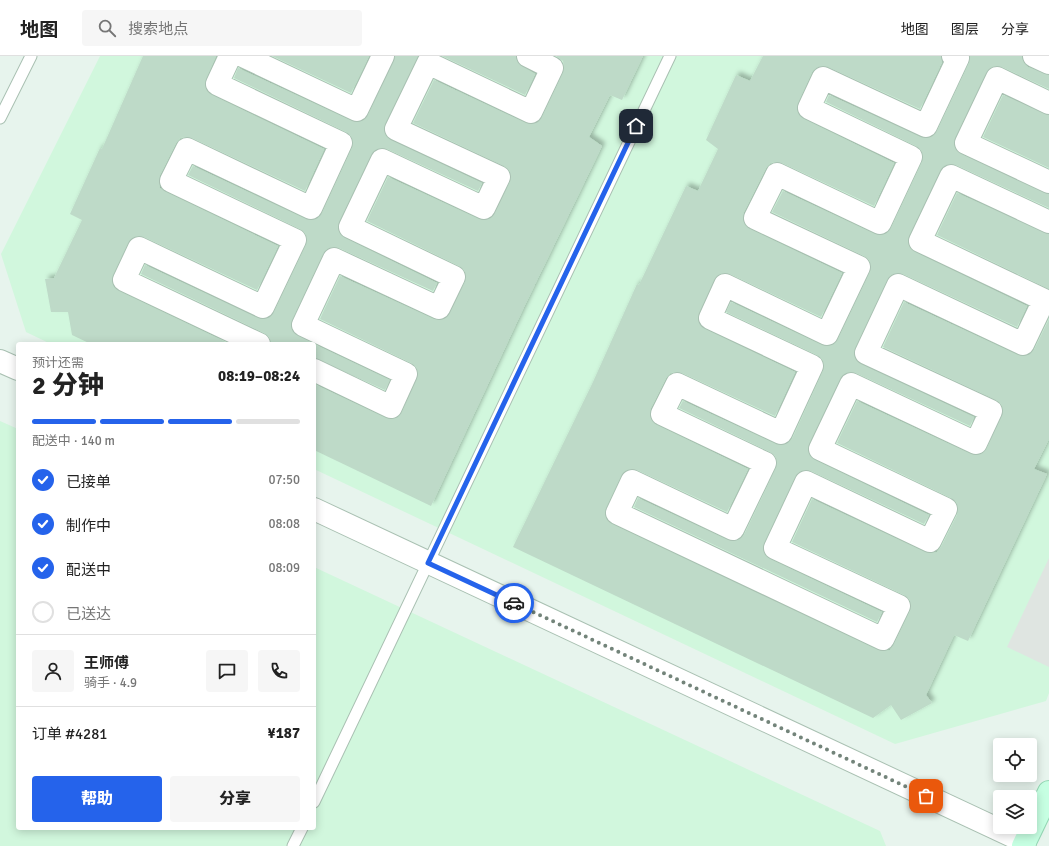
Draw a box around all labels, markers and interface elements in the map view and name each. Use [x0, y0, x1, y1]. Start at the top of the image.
search box [82, 10, 362, 46]
icon: search [96, 17, 118, 39]
text: 地图 [20, 18, 58, 42]
text: 搜索地点 [128, 20, 188, 38]
text: 地图 [901, 21, 929, 38]
text: 图层 [951, 21, 979, 38]
text: 分享 [1001, 21, 1029, 38]
pin [619, 109, 653, 143]
icon: home [625, 115, 647, 137]
text: 预计还需 [32, 355, 84, 371]
text: 08:19–08:24 [218, 367, 300, 385]
text: 2 分钟 [32, 370, 104, 402]
text: 配送中 · 140 m [32, 433, 115, 449]
icon: check [32, 469, 54, 491]
text: 07:50 [268, 472, 300, 488]
text: 已接单 [66, 473, 111, 491]
icon: check [32, 513, 54, 535]
text: 08:08 [268, 516, 300, 532]
text: 制作中 [66, 517, 111, 535]
icon: check [32, 557, 54, 579]
text: 08:09 [268, 560, 300, 576]
text: 配送中 [66, 561, 111, 579]
courier [494, 583, 534, 623]
icon: car [503, 592, 525, 614]
text: 已送达 [66, 605, 111, 623]
button: person [32, 650, 74, 692]
button: chat [206, 650, 248, 692]
button: phone [258, 650, 300, 692]
text: 王师傅 [84, 654, 129, 672]
text: 骑手 · 4.9 [84, 675, 137, 691]
text: ¥187 [268, 724, 300, 742]
text: 订单 #4281 [32, 725, 107, 743]
map controls [993, 738, 1037, 834]
button: locate [993, 738, 1037, 782]
button: 帮助 [32, 776, 162, 822]
button: 分享 [170, 776, 300, 822]
pin [909, 779, 943, 813]
icon: bag [915, 785, 937, 807]
button: layers [993, 790, 1037, 834]

